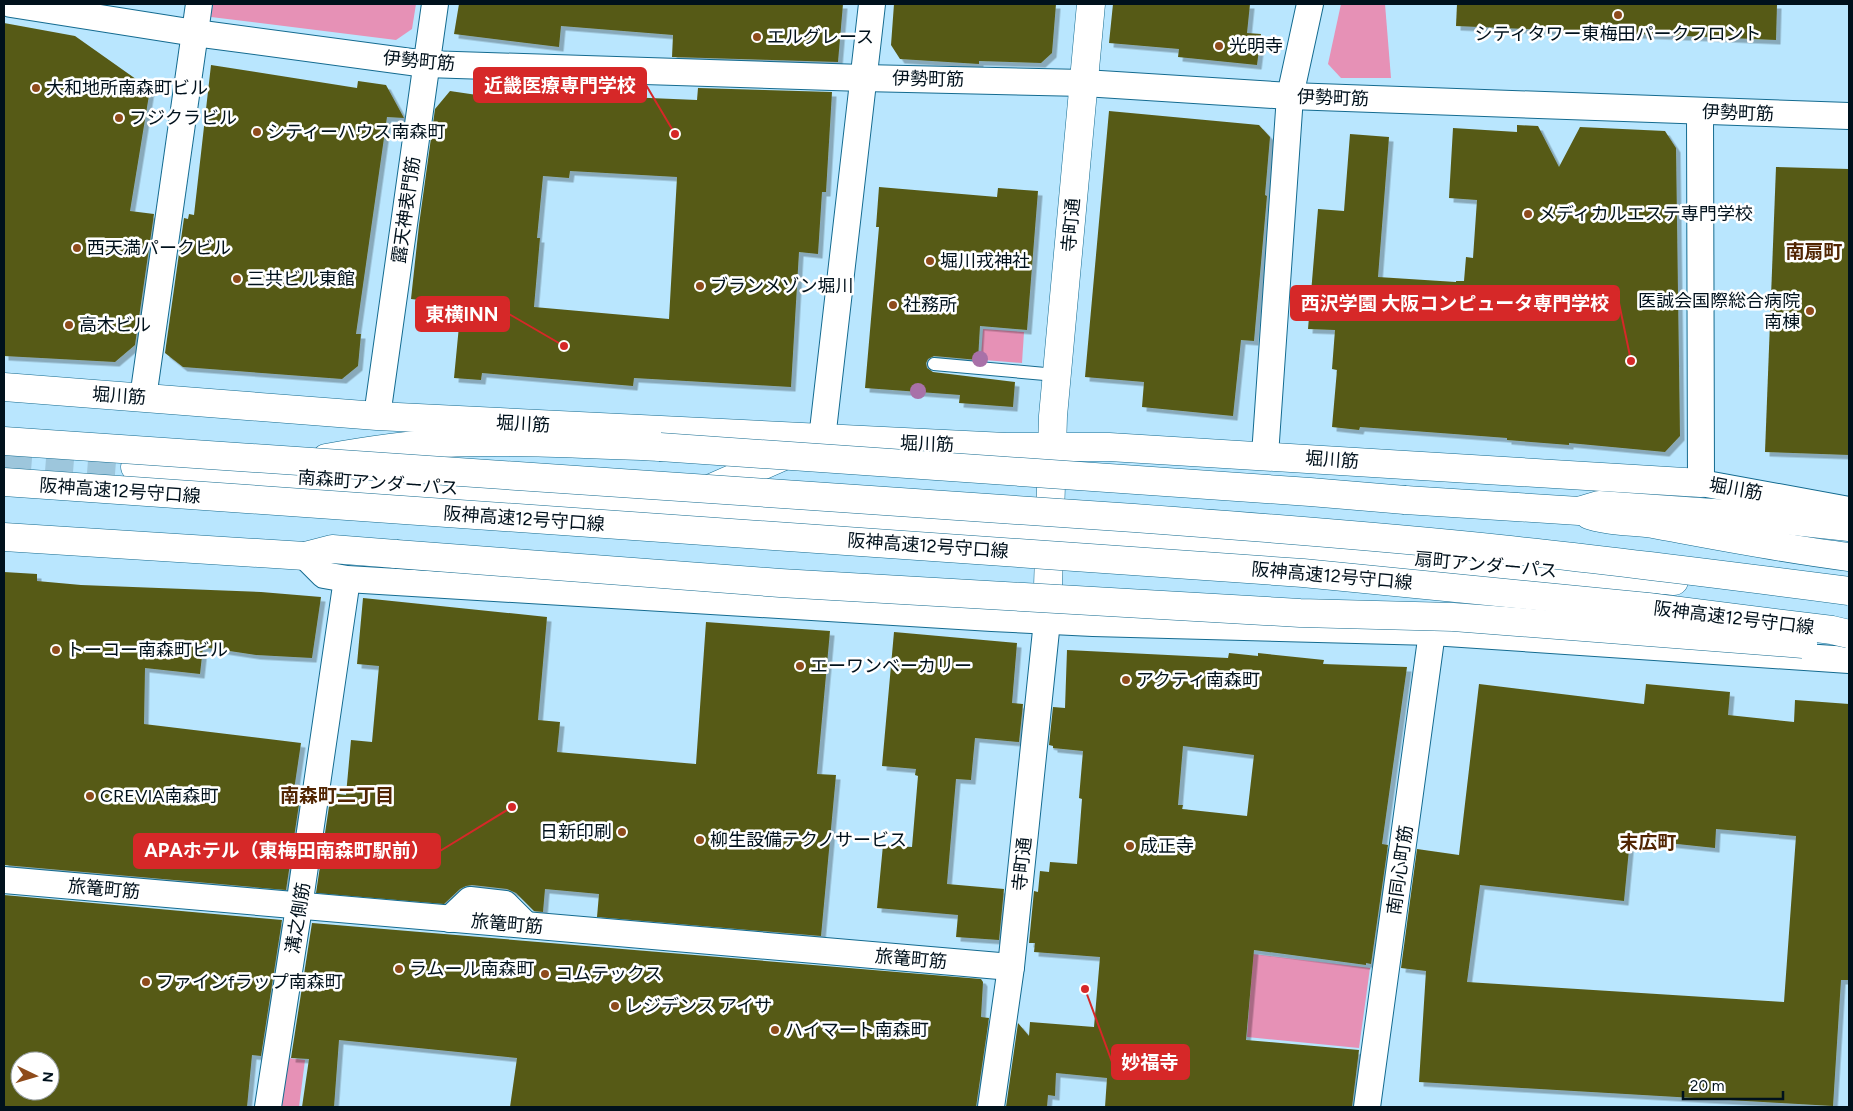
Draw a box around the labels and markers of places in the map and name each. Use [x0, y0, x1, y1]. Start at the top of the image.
marker: シティタワー東梅田パークフロント [1612, 9, 1624, 21]
place label: シティタワー東梅田パークフロント [1475, 23, 1761, 45]
place label: エルグレース [767, 26, 874, 48]
marker: エルグレース [751, 31, 763, 43]
place label: 光明寺 [1229, 35, 1283, 57]
marker: 光明寺 [1213, 40, 1225, 52]
callout: 近畿医療専門学校 [474, 68, 646, 102]
place label: 大和地所南森町ビル [46, 77, 208, 99]
marker: 大和地所南森町ビル [30, 82, 42, 94]
place label: フジクラビル [129, 107, 237, 129]
marker: フジクラビル [113, 112, 125, 124]
place label: シティーハウス南森町 [267, 121, 446, 143]
marker: シティーハウス南森町 [251, 126, 263, 138]
place label: メディカルエステ専門学校 [1538, 203, 1753, 225]
marker: メディカルエステ専門学校 [1522, 208, 1534, 220]
place label: 西天満パークビル [87, 237, 231, 259]
marker: 西天満パークビル [71, 242, 83, 254]
place label: 堀川戎神社 [940, 250, 1030, 272]
marker: 堀川戎神社 [924, 255, 936, 267]
place label: 三共ビル東館 [247, 268, 355, 290]
marker: 三共ビル東館 [231, 273, 243, 285]
place label: ブランメゾン堀川 [710, 275, 853, 297]
marker: ブランメゾン堀川 [694, 280, 706, 292]
callout: 西沢学園 大阪コンピュータ専門学校 [1291, 286, 1619, 320]
place label: 医誠会国際総合病院 南棟 [1638, 290, 1800, 333]
place label: 社務所 [903, 294, 957, 316]
callout: 東横INN [416, 297, 509, 331]
marker: 社務所 [887, 299, 899, 311]
marker: 医誠会国際総合病院 南棟 [1804, 305, 1816, 317]
place label: 高木ビル [79, 314, 151, 336]
marker: 高木ビル [63, 319, 75, 331]
place label: トーコー南森町ビル [66, 639, 228, 661]
marker: トーコー南森町ビル [50, 644, 62, 656]
place label: エーワンベーカリー [810, 655, 972, 677]
marker: エーワンベーカリー [794, 660, 806, 672]
place label: アクティ南森町 [1136, 669, 1260, 691]
marker: アクティ南森町 [1120, 674, 1132, 686]
place label: CREVIA南森町 [100, 785, 218, 807]
marker: CREVIA南森町 [84, 790, 96, 802]
place label: 日新印刷 [540, 821, 612, 843]
marker: 日新印刷 [616, 826, 628, 838]
place label: 柳生設備テクノサービス [710, 829, 907, 851]
callout: APAホテル（東梅田南森町駅前） [134, 834, 440, 868]
marker: 柳生設備テクノサービス [694, 834, 706, 846]
place label: 成正寺 [1140, 835, 1194, 857]
marker: 成正寺 [1124, 840, 1136, 852]
place label: ラムール南森町 [409, 958, 534, 980]
marker: ラムール南森町 [393, 963, 405, 975]
place label: コムテックス [555, 963, 662, 985]
marker: コムテックス [539, 968, 551, 980]
place label: ファインfラップ南森町 [156, 971, 343, 993]
marker: ファインfラップ南森町 [140, 976, 152, 988]
place label: レジデンス アイサ [625, 995, 772, 1017]
marker: レジデンス アイサ [609, 1000, 621, 1012]
place label: ハイマート南森町 [785, 1019, 929, 1041]
marker: ハイマート南森町 [769, 1024, 781, 1036]
callout: 妙福寺 [1112, 1045, 1189, 1079]

